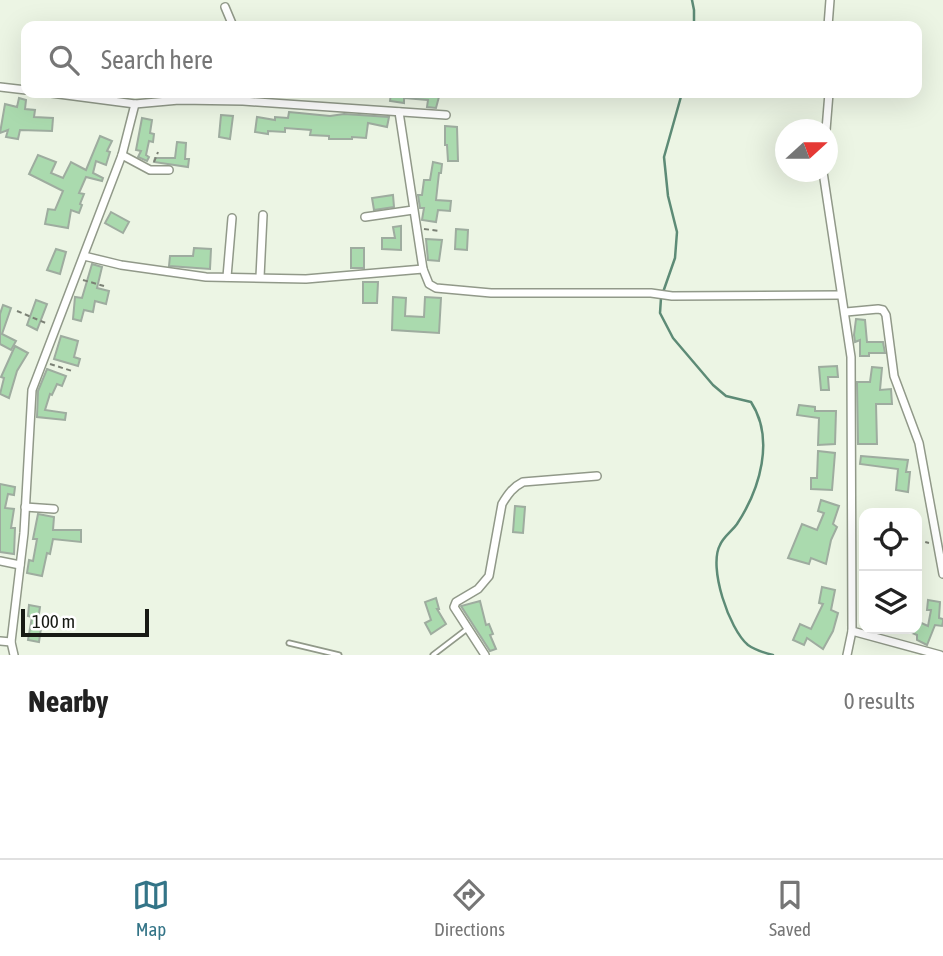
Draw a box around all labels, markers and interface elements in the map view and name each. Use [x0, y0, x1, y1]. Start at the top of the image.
search box [21, 21, 922, 98]
icon: search [45, 41, 83, 79]
text: Search here [101, 45, 213, 75]
north arrow [775, 119, 838, 182]
map controls [859, 508, 922, 634]
button: locate [859, 508, 922, 571]
button: layers [859, 571, 922, 634]
scale bar [21, 606, 149, 638]
text: 100 m [32, 610, 75, 632]
text: Nearby [28, 684, 108, 718]
text: 0 results [844, 688, 915, 714]
tab: Map [132, 876, 170, 940]
tab: Directions [434, 876, 505, 940]
tab: Saved [769, 876, 811, 940]

